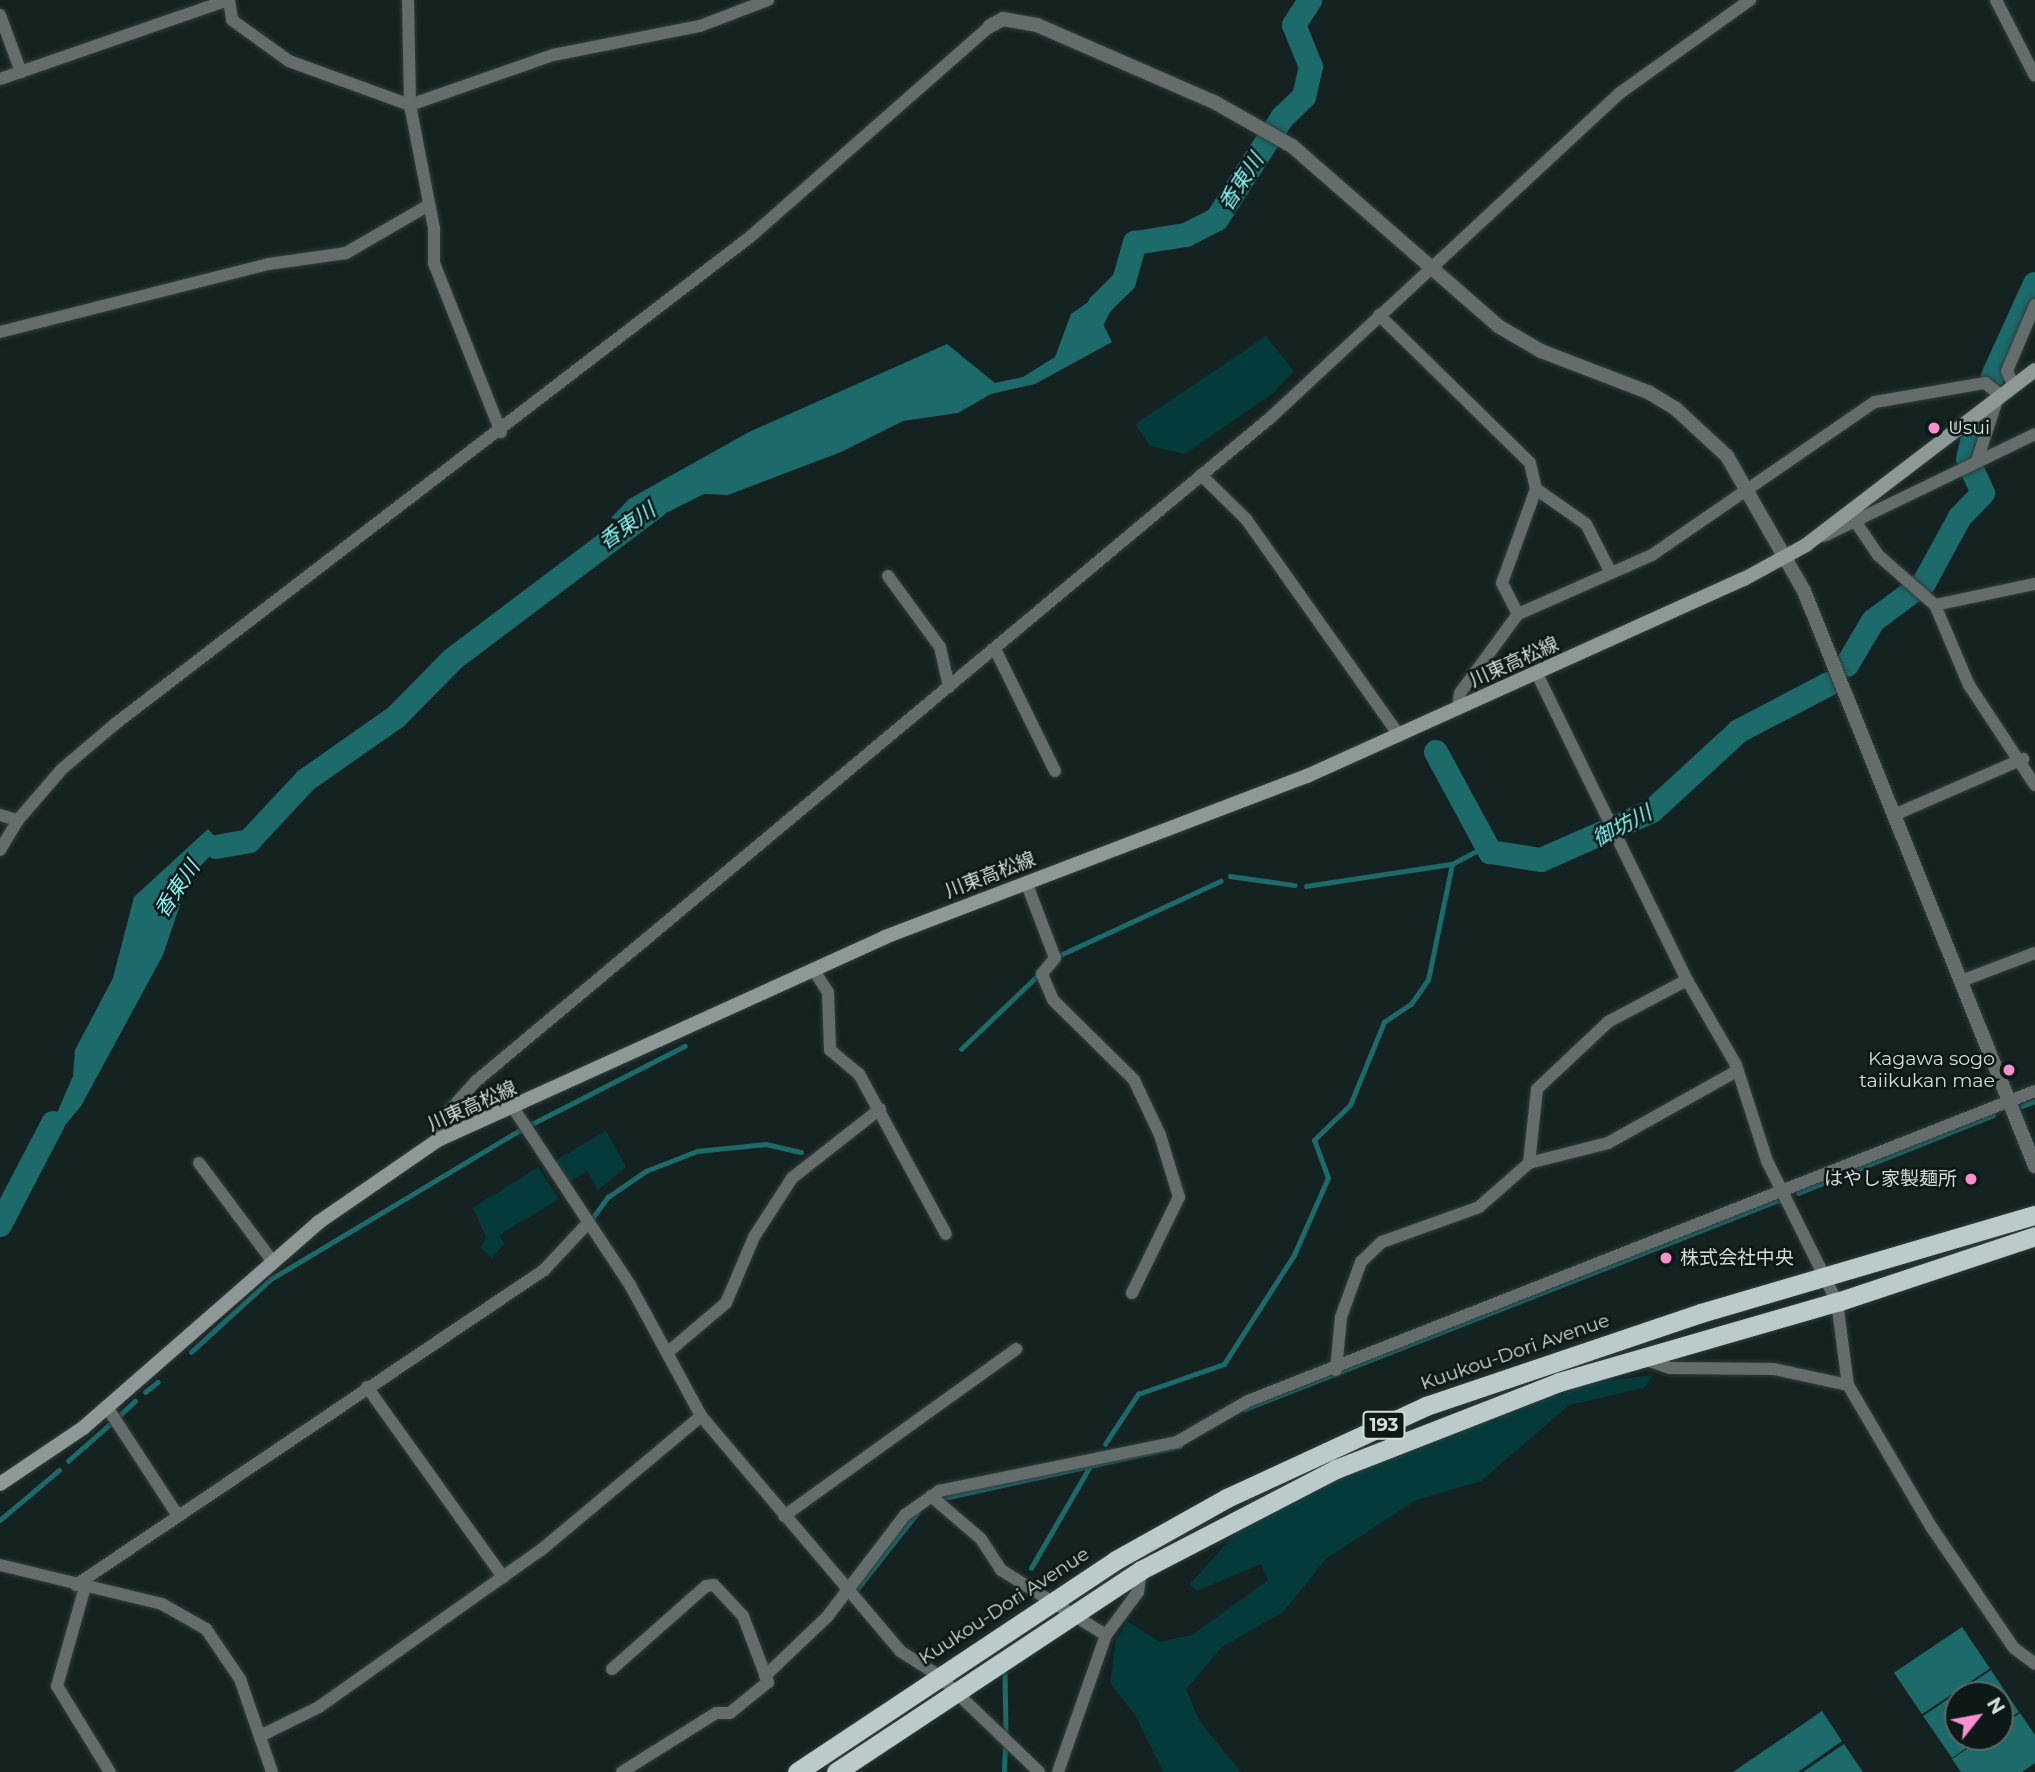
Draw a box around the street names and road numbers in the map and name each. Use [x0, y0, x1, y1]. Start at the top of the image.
street label: 川東高松線 [1466, 632, 1562, 692]
street label: 川東高松線 [942, 847, 1038, 903]
street label: 川東高松線 [424, 1076, 520, 1136]
street label: Kuukou-Dori Avenue [1417, 1309, 1613, 1395]
road number: 193 [1361, 1410, 1407, 1440]
street label: Kuukou-Dori Avenue [915, 1542, 1093, 1670]

